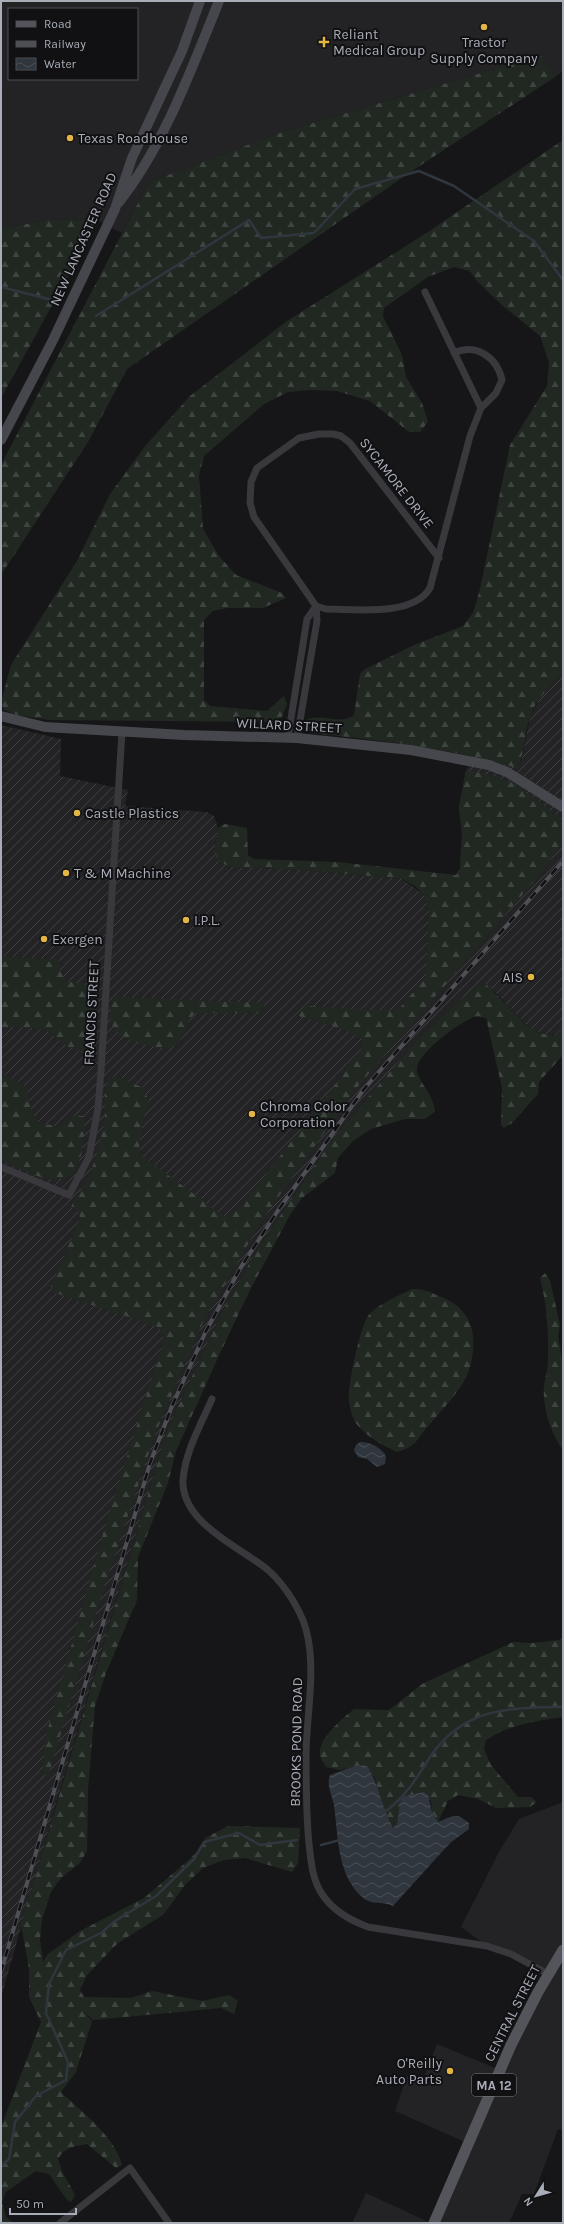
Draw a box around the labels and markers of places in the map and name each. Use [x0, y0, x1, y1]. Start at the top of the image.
marker: Tractor Supply Company [479, 22, 489, 32]
place label: Reliant Medical Group [333, 26, 425, 59]
place label: Tractor Supply Company [430, 34, 538, 67]
marker: Reliant Medical Group [318, 36, 330, 48]
place label: Texas Roadhouse [78, 130, 188, 147]
marker: Texas Roadhouse [65, 133, 75, 143]
place label: Castle Plastics [85, 805, 179, 822]
marker: Castle Plastics [72, 808, 82, 818]
place label: T & M Machine [74, 865, 171, 882]
marker: T & M Machine [61, 868, 71, 878]
place label: I.P.L. [194, 912, 220, 929]
marker: I.P.L. [181, 915, 191, 925]
place label: Exergen [52, 931, 103, 948]
marker: Exergen [39, 934, 49, 944]
place label: AIS [503, 969, 523, 986]
marker: AIS [526, 972, 536, 982]
place label: Chroma Color Corporation [260, 1098, 348, 1131]
marker: Chroma Color Corporation [247, 1109, 257, 1119]
place label: O'Reilly Auto Parts [376, 2055, 442, 2088]
marker: O'Reilly Auto Parts [445, 2066, 455, 2076]

